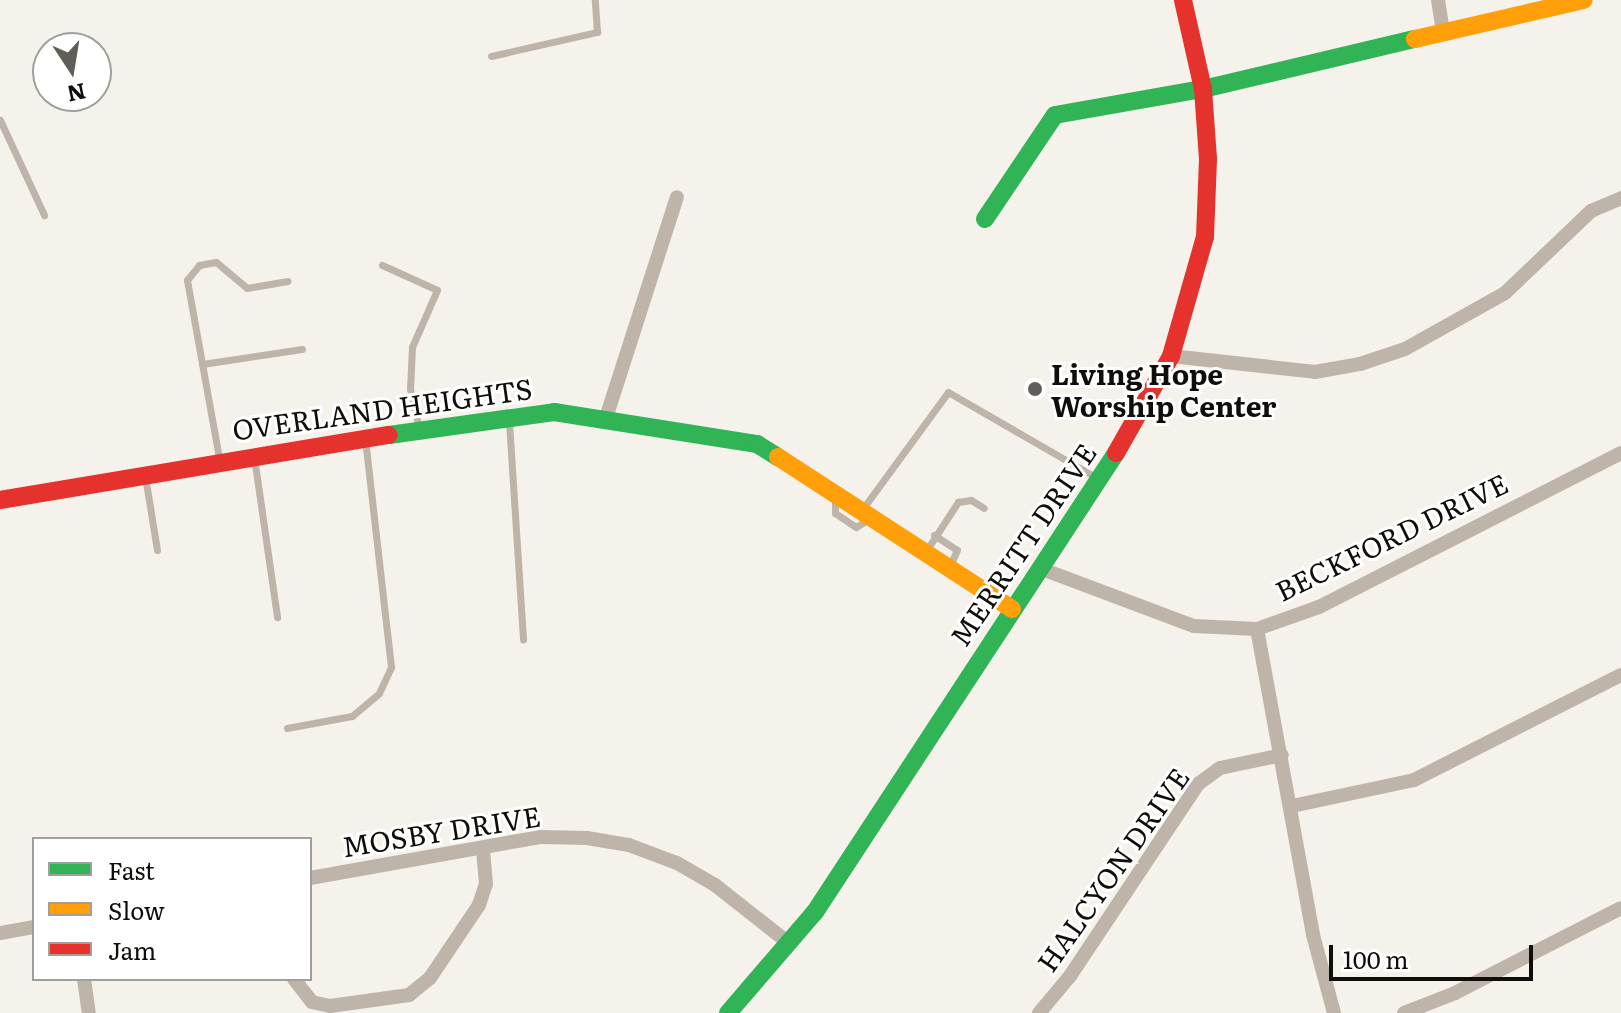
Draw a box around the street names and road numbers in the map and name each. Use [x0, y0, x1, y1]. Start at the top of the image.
street label: OVERLAND HEIGHTS [230, 370, 534, 446]
street label: MERRITT DRIVE [942, 437, 1102, 651]
street label: BECKFORD DRIVE [1269, 465, 1513, 607]
street label: HALCYON DRIVE [1029, 761, 1195, 977]
street label: MOSBY DRIVE [339, 798, 543, 862]

